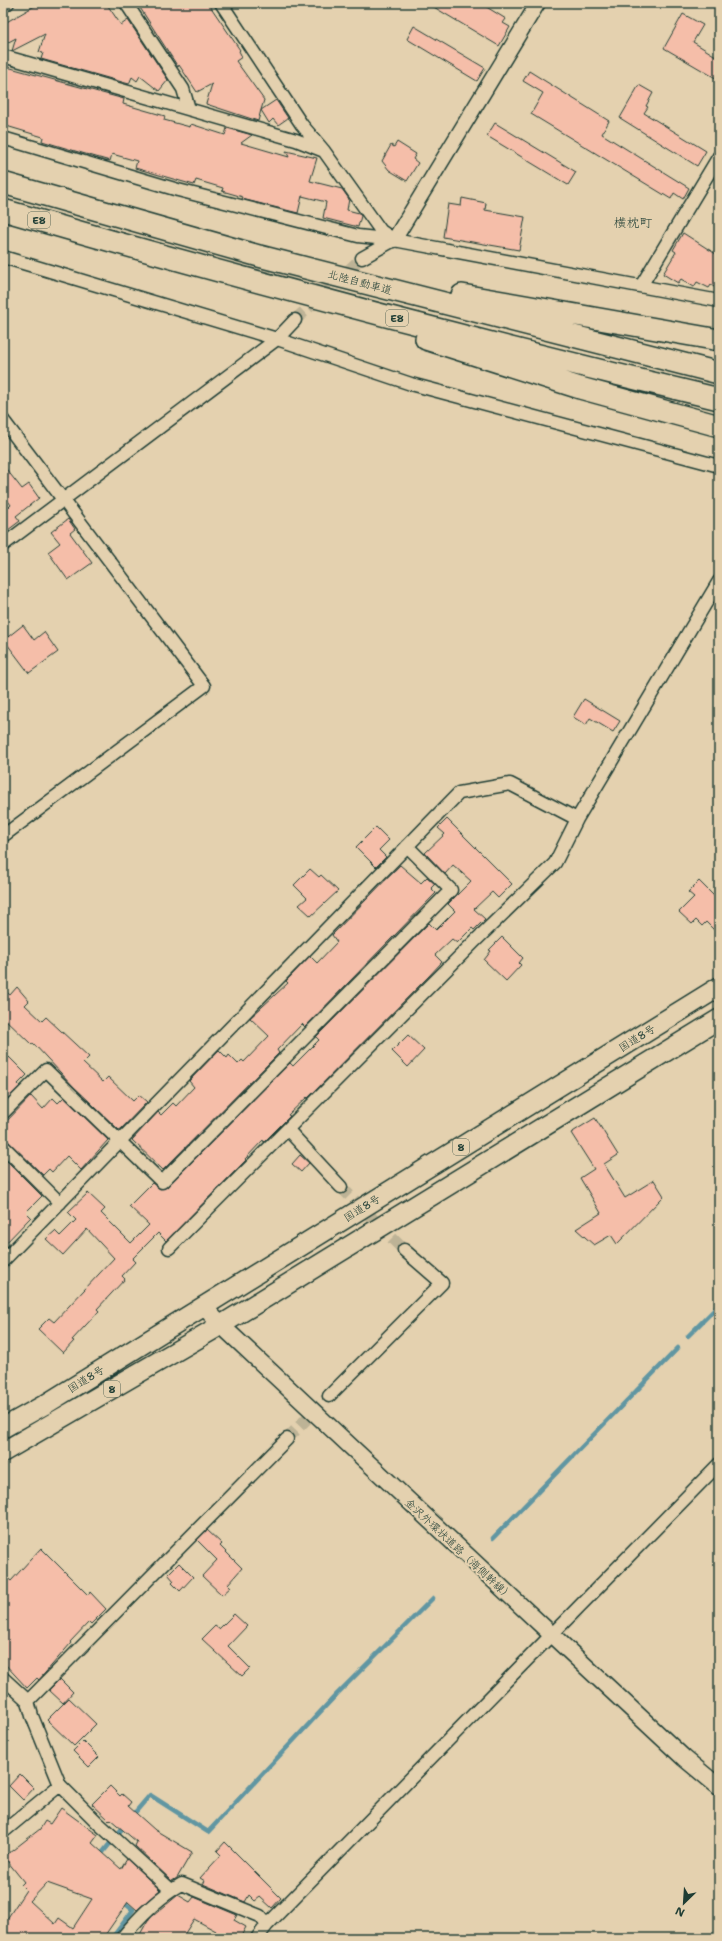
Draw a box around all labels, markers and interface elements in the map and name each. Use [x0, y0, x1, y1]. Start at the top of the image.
road number: E8 [28, 212, 50, 228]
district label: 横枕町 [613, 214, 653, 231]
street label: 北陸自動車道 [326, 267, 394, 298]
road number: E8 [386, 310, 408, 326]
street label: 国道8号 [616, 1021, 658, 1056]
road number: 8 [453, 1139, 469, 1155]
street label: 国道8号 [341, 1191, 383, 1226]
street label: 国道8号 [65, 1362, 107, 1397]
road number: 8 [104, 1381, 120, 1397]
street label: 金沢外環状道路（海側幹線） [401, 1495, 516, 1604]
north arrow [664, 1883, 704, 1923]
text: N [673, 1903, 687, 1920]

